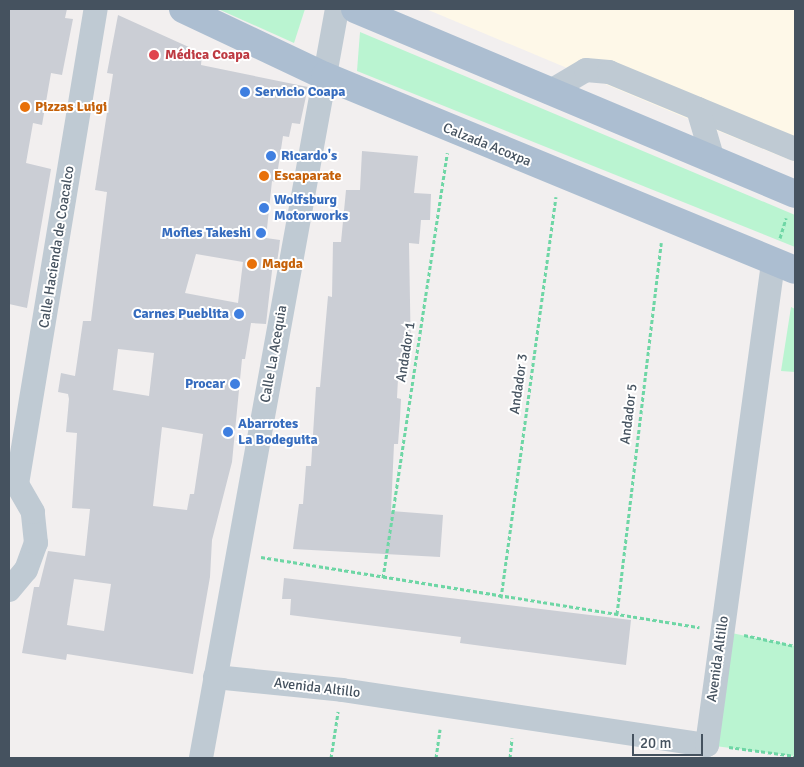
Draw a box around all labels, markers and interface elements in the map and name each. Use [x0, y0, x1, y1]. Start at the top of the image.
place label: Médica Coapa [165, 47, 250, 63]
marker: Médica Coapa [147, 48, 161, 62]
place label: Servicio Coapa [255, 84, 345, 100]
marker: Servicio Coapa [239, 86, 251, 98]
place label: Pizzas Luigi [35, 99, 107, 115]
marker: Pizzas Luigi [19, 101, 31, 113]
street label: Calzada Acoxpa [440, 120, 534, 170]
place label: Ricardo's [281, 148, 337, 164]
marker: Ricardo's [265, 150, 277, 162]
street label: Calle Hacienda de Coacalco [36, 165, 78, 329]
place label: Escaparate [274, 168, 341, 184]
marker: Escaparate [258, 170, 270, 182]
place label: Wolfsburg Motorworks [274, 192, 348, 224]
marker: Wolfsburg Motorworks [258, 202, 270, 214]
place label: Mofles Takeshi [162, 225, 251, 241]
marker: Mofles Takeshi [255, 227, 267, 239]
place label: Magda [262, 256, 303, 272]
marker: Magda [246, 258, 258, 270]
street label: Calle La Acequia [257, 304, 291, 404]
place label: Carnes Pueblita [133, 306, 229, 322]
marker: Carnes Pueblita [233, 308, 245, 320]
street label: Andador 1 [393, 320, 419, 384]
street label: Andador 3 [506, 353, 532, 415]
place label: Procar [185, 376, 225, 392]
marker: Procar [229, 378, 241, 390]
street label: Andador 5 [617, 383, 641, 445]
place label: Abarrotes La Bodeguita [238, 416, 318, 448]
marker: Abarrotes La Bodeguita [222, 426, 234, 438]
street label: Avenida Altillo [704, 615, 732, 703]
street label: Avenida Altillo [273, 674, 361, 702]
scale bar [634, 724, 705, 756]
text: 20 m [640, 734, 671, 752]

